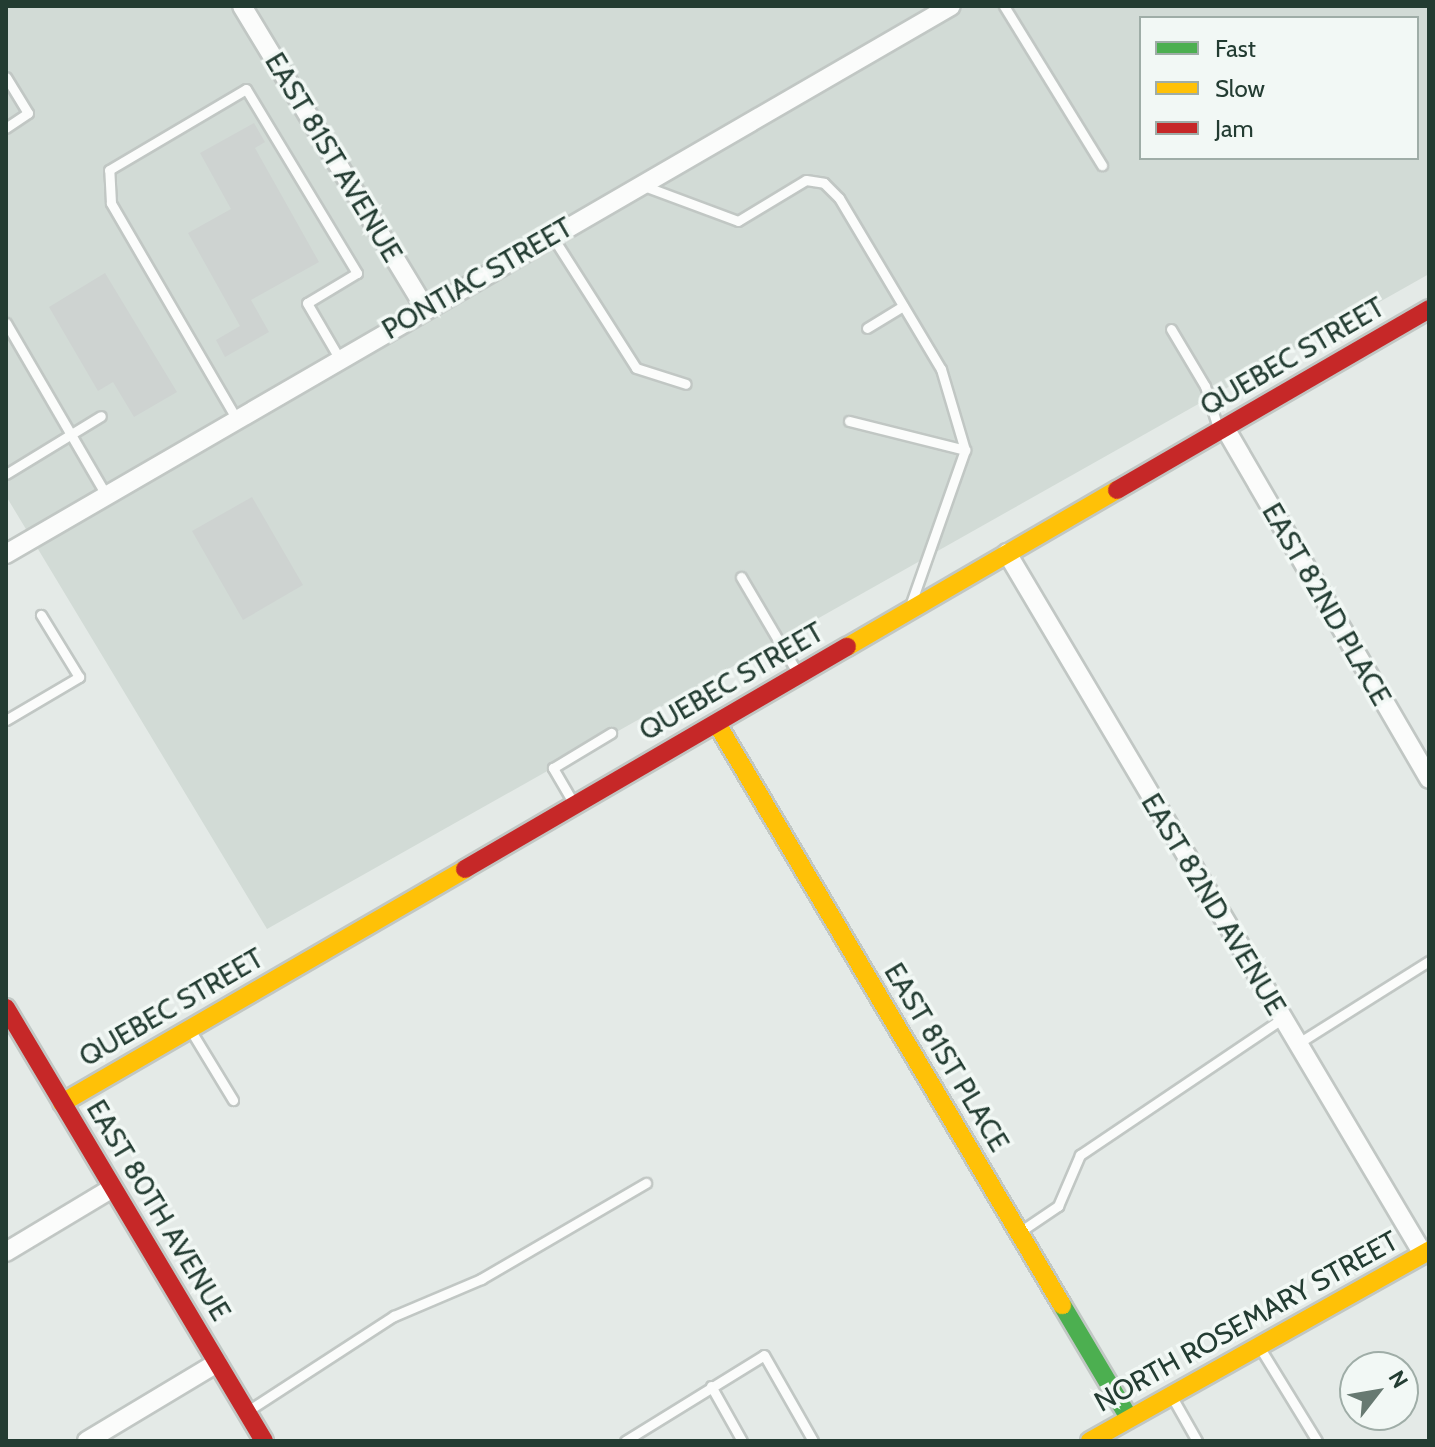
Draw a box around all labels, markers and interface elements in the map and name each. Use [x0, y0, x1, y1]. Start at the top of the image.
legend [1139, 16, 1419, 160]
text: Fast [1215, 34, 1256, 63]
street label: EAST 81ST AVENUE [258, 46, 410, 268]
text: Slow [1215, 74, 1265, 103]
text: Jam [1215, 114, 1253, 143]
street label: PONTIAC STREET [376, 210, 578, 346]
street label: QUEBEC STREET [1194, 290, 1390, 422]
street label: EAST 82ND PLACE [1255, 497, 1399, 711]
street label: QUEBEC STREET [633, 615, 829, 747]
street label: EAST 82ND AVENUE [1135, 787, 1293, 1021]
street label: QUEBEC STREET [73, 941, 269, 1073]
street label: EAST 81ST PLACE [878, 957, 1016, 1157]
street label: EAST 80TH AVENUE [80, 1094, 238, 1326]
street label: NORTH ROSEMARY STREET [1088, 1223, 1404, 1419]
north arrow [1339, 1351, 1419, 1431]

